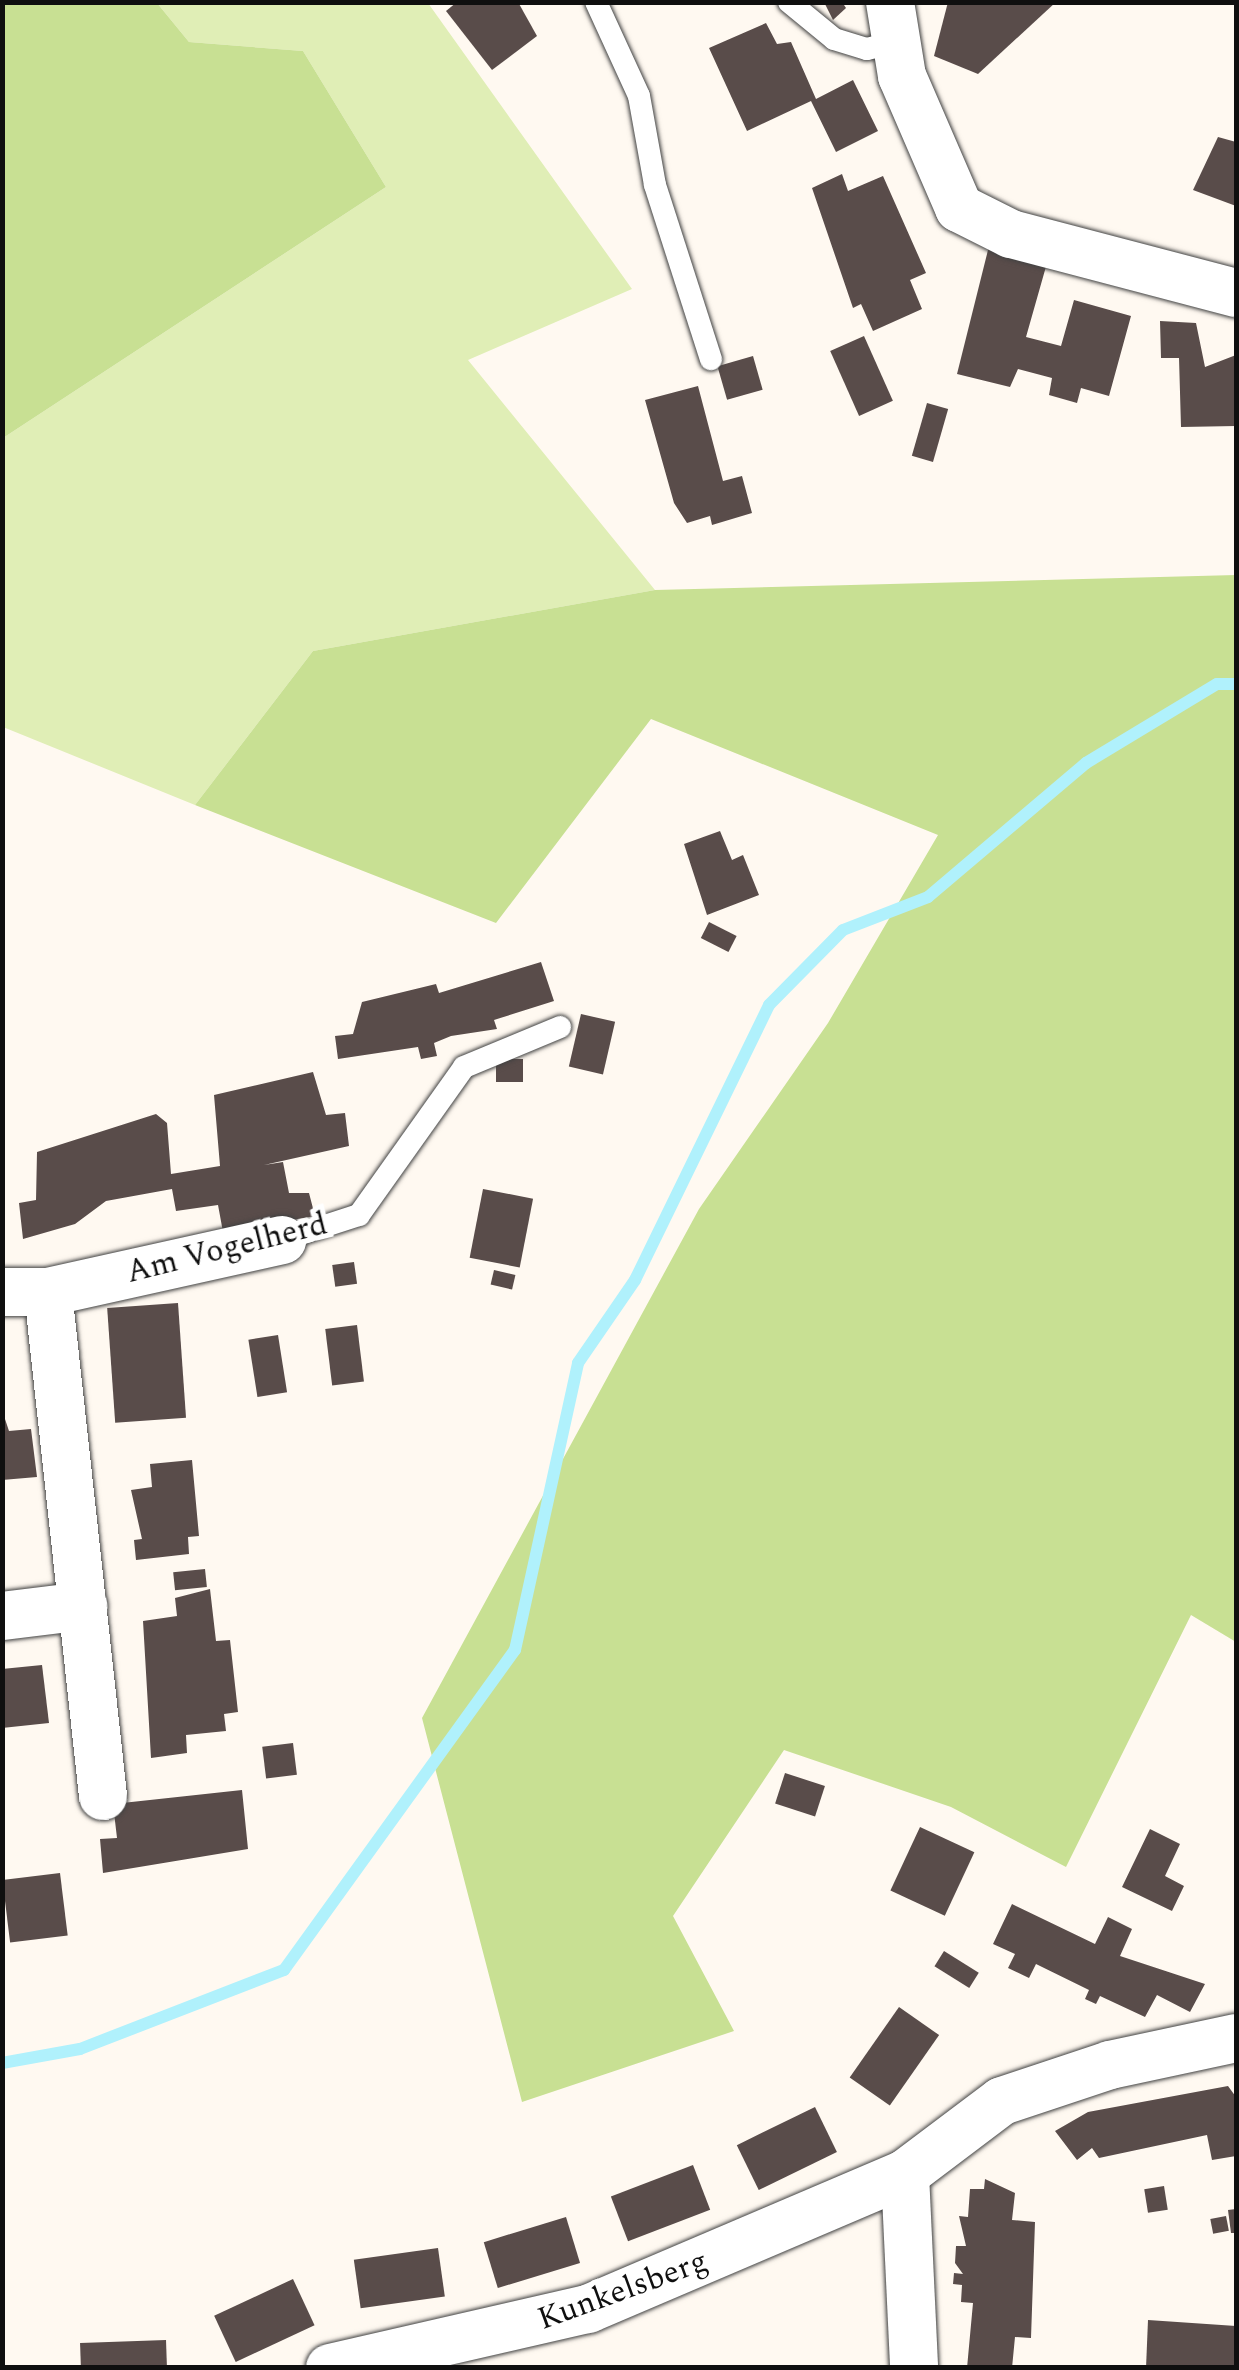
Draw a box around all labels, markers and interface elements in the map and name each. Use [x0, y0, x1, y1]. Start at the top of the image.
street label: Am Vogelherd [123, 1205, 331, 1293]
street label: Kunkelsberg [533, 2243, 713, 2339]

